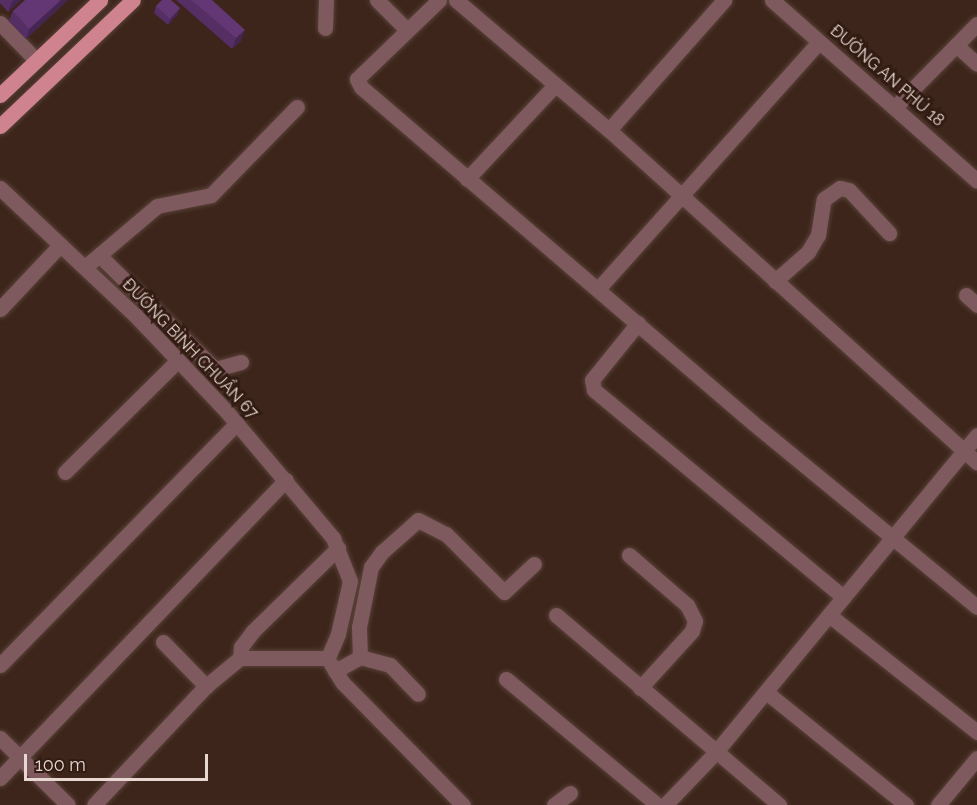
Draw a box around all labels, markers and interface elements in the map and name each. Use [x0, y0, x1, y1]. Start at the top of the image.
street label: ĐƯỜNG AN PHÚ 18 [826, 21, 948, 131]
street label: ĐƯỜNG BÌNH CHUẨN 67 [118, 275, 262, 423]
scale bar [27, 742, 212, 780]
text: 100 m [35, 754, 86, 775]

